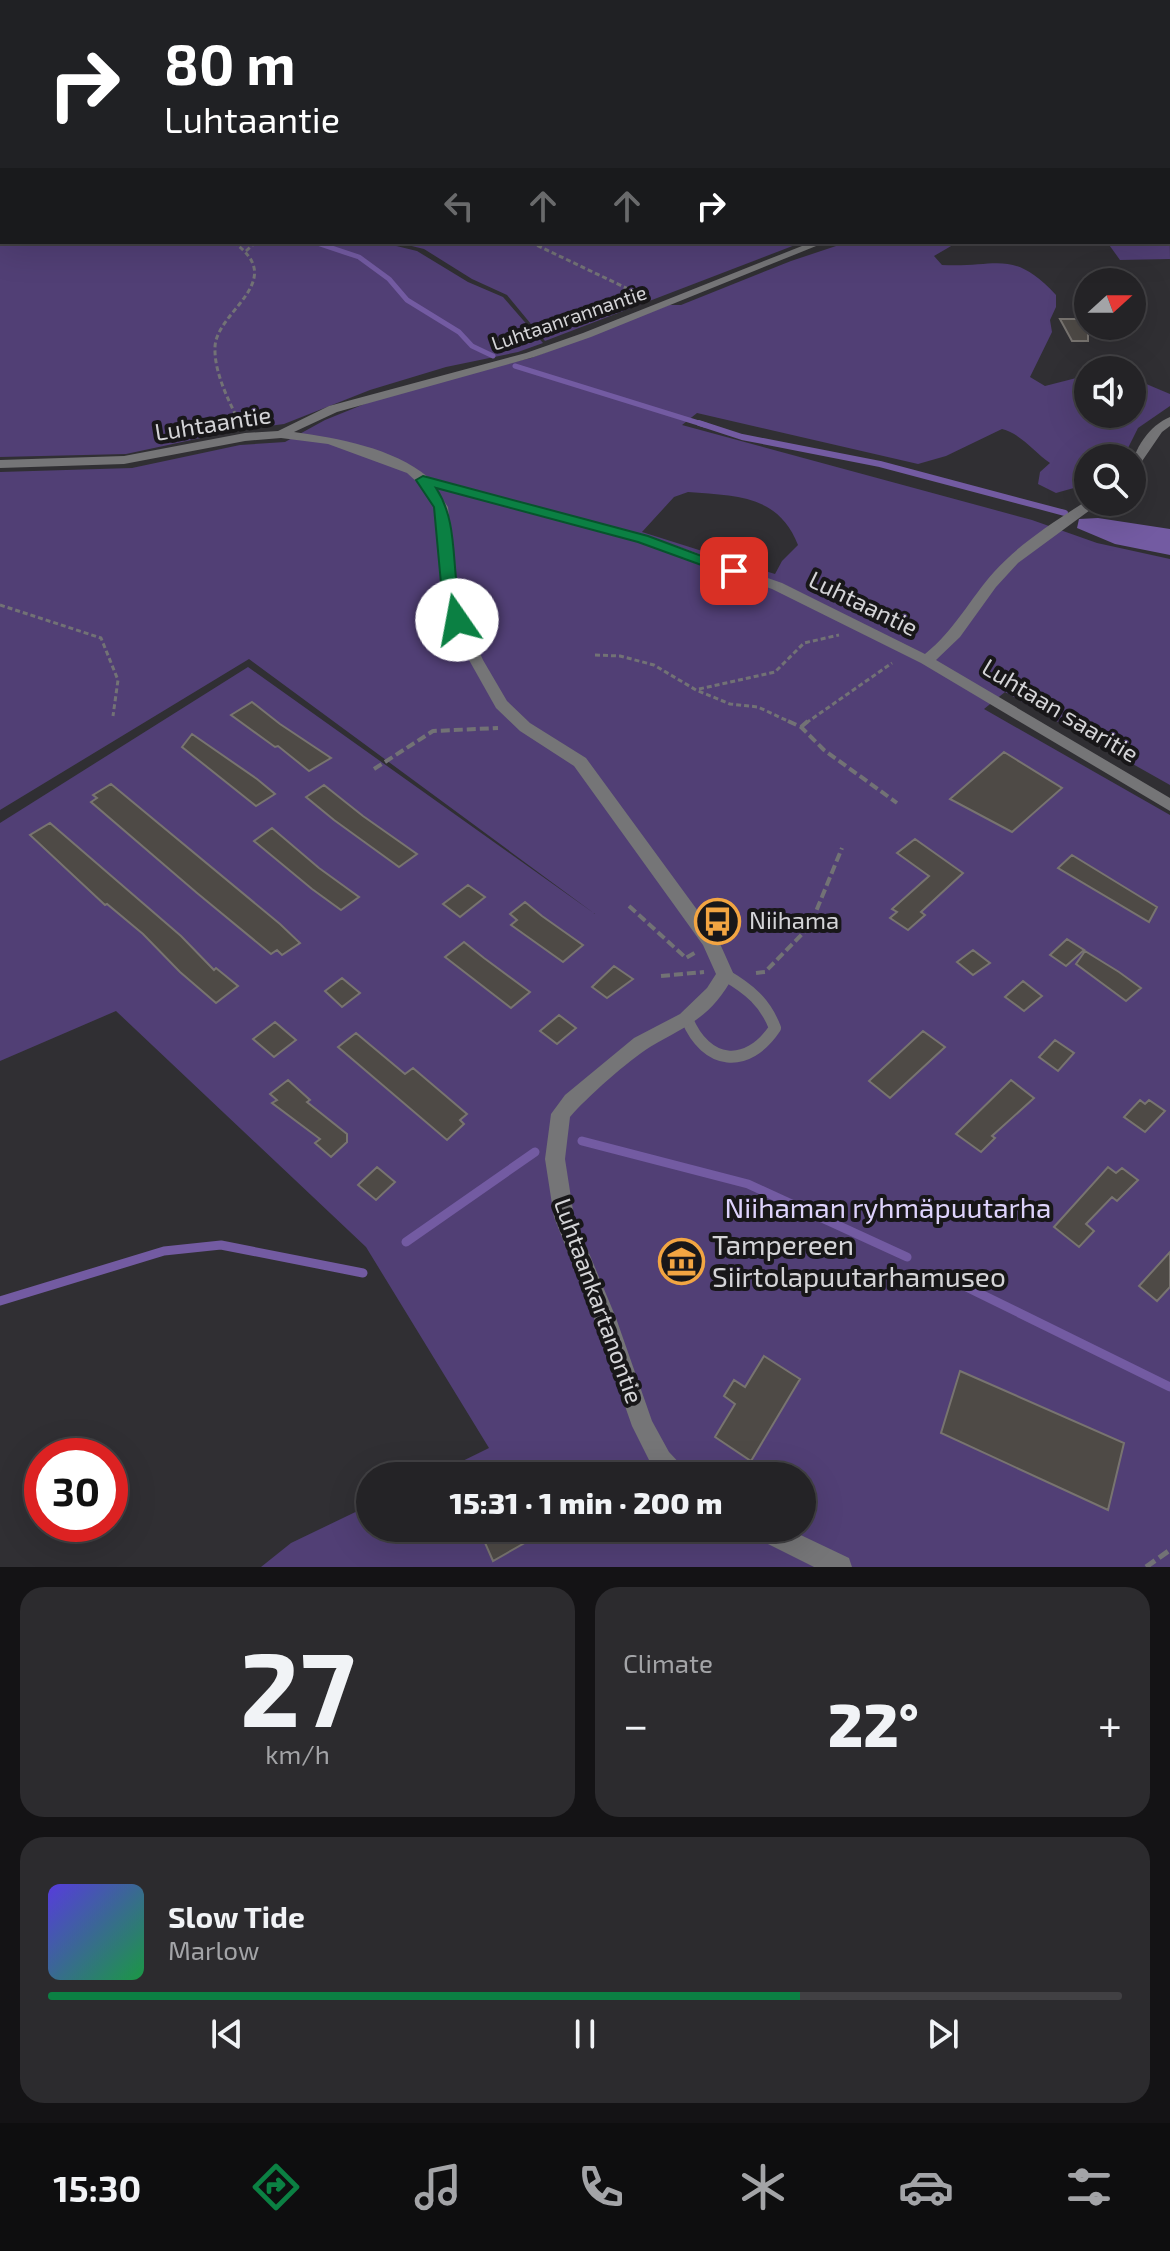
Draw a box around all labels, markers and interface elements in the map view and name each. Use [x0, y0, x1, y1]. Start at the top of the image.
text: 80 m [164, 29, 296, 96]
icon: right [32, 32, 136, 136]
text: Luhtaantie [164, 97, 340, 140]
icon: left [437, 184, 481, 228]
icon: ahead [521, 184, 565, 228]
icon: ahead [605, 184, 649, 228]
icon: right [689, 184, 733, 228]
north arrow [1074, 268, 1146, 340]
map controls [1074, 268, 1146, 516]
street label: Luhtaanrannantie [488, 279, 649, 355]
button: sound [1074, 356, 1146, 428]
street label: Luhtaantie [153, 399, 273, 446]
button: search [1074, 444, 1146, 516]
pin [700, 537, 768, 605]
icon: arrive [712, 549, 756, 593]
street label: Luhtaantie [805, 564, 923, 641]
position arrow [415, 578, 499, 662]
street label: Luhtaan saaritie [978, 652, 1144, 768]
bus stop icon: Niihama [694, 897, 742, 945]
place label: Niihama [749, 905, 839, 934]
park label: Niihaman ryhmäpuutarha [725, 1190, 1051, 1224]
street label: Luhtaankartanontie [549, 1194, 650, 1407]
place label: Tampereen Siirtolapuutarhamuseo [712, 1227, 1006, 1293]
museum icon: Tampereen Siirtolapuutarhamuseo [657, 1237, 705, 1285]
speed limit sign: 30 [24, 1438, 128, 1542]
text: 15:31 · 1 min · 200 m [449, 1484, 723, 1520]
text: 27 [240, 1623, 355, 1748]
text: Climate [623, 1647, 713, 1678]
text: 22° [828, 1687, 919, 1759]
text: − [623, 1697, 649, 1750]
text: + [1098, 1697, 1122, 1750]
text: km/h [265, 1738, 330, 1769]
text: Slow Tide [168, 1898, 305, 1934]
text: Marlow [168, 1934, 259, 1965]
icon: previous [205, 2012, 249, 2056]
icon: pause [563, 2012, 607, 2056]
icon: next [921, 2012, 965, 2056]
icon: directions [248, 2159, 304, 2215]
icon: music [410, 2159, 466, 2215]
icon: phone [573, 2159, 629, 2215]
icon: climate [735, 2159, 791, 2215]
icon: car [898, 2159, 954, 2215]
icon: filters [1061, 2159, 1117, 2215]
text: 15:30 [53, 2166, 141, 2209]

